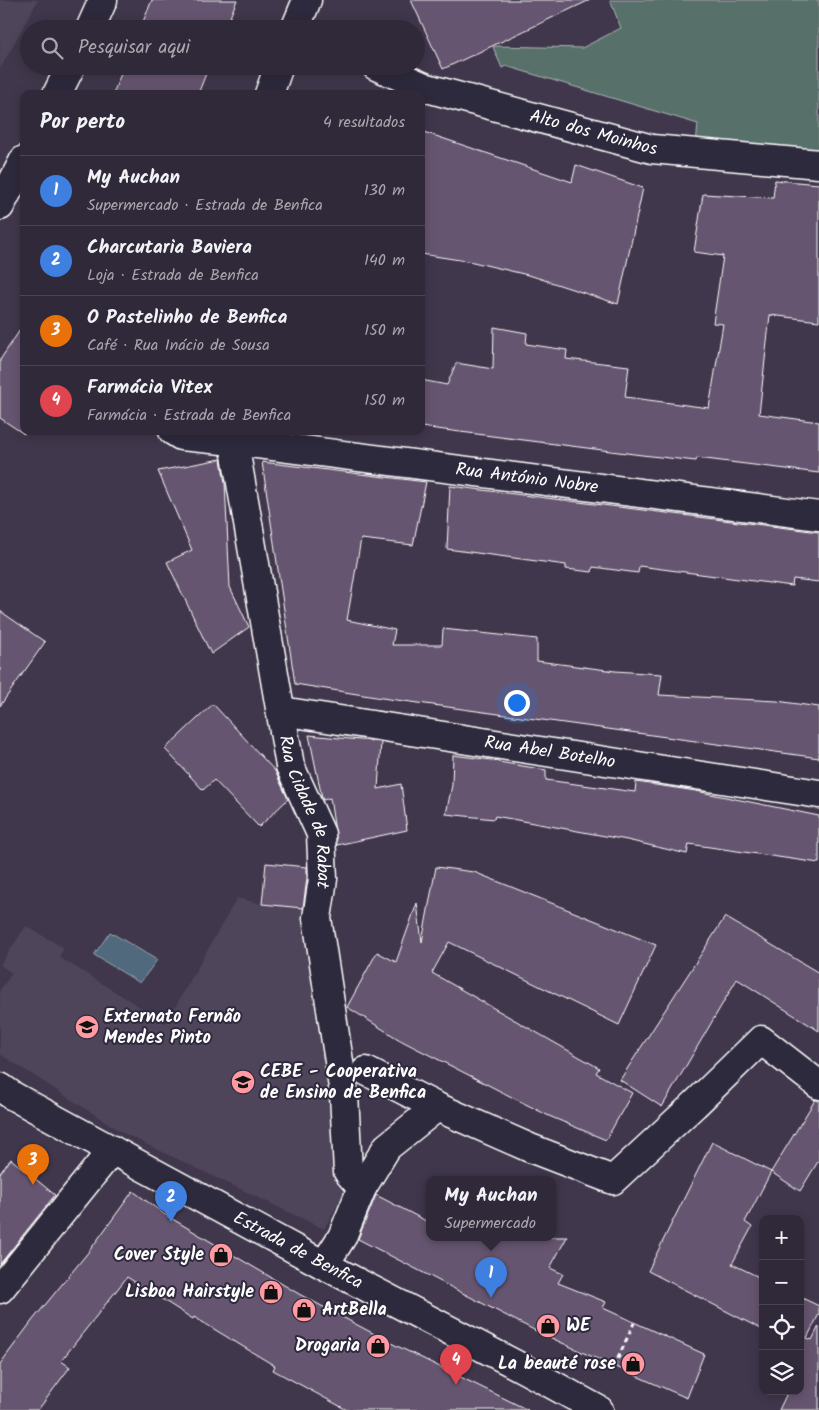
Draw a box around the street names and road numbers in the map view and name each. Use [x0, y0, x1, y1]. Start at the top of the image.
street label: Alto dos Moinhos [526, 102, 659, 164]
street label: Rua António Nobre [454, 455, 600, 502]
street label: Rua Abel Botelho [482, 728, 617, 777]
street label: Rua Cidade de Rabat [270, 733, 338, 891]
street label: Estrada de Benfica [228, 1204, 368, 1297]

